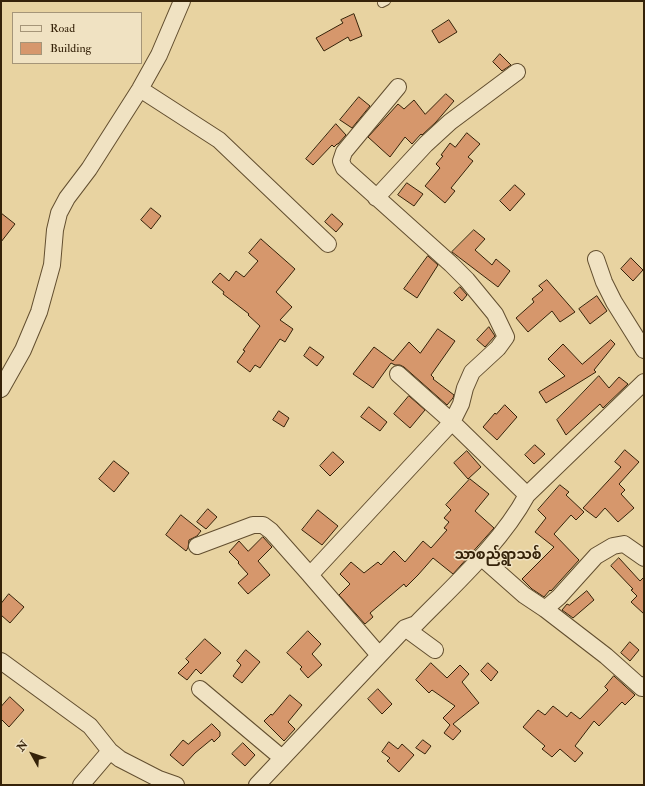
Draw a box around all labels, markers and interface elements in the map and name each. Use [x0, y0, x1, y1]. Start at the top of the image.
legend [12, 12, 142, 64]
text: Road [50, 21, 75, 36]
text: Building [50, 41, 91, 56]
district label: သာစည်ရွာသစ် [454, 548, 542, 564]
north arrow [12, 734, 52, 774]
text: N [14, 738, 31, 754]

